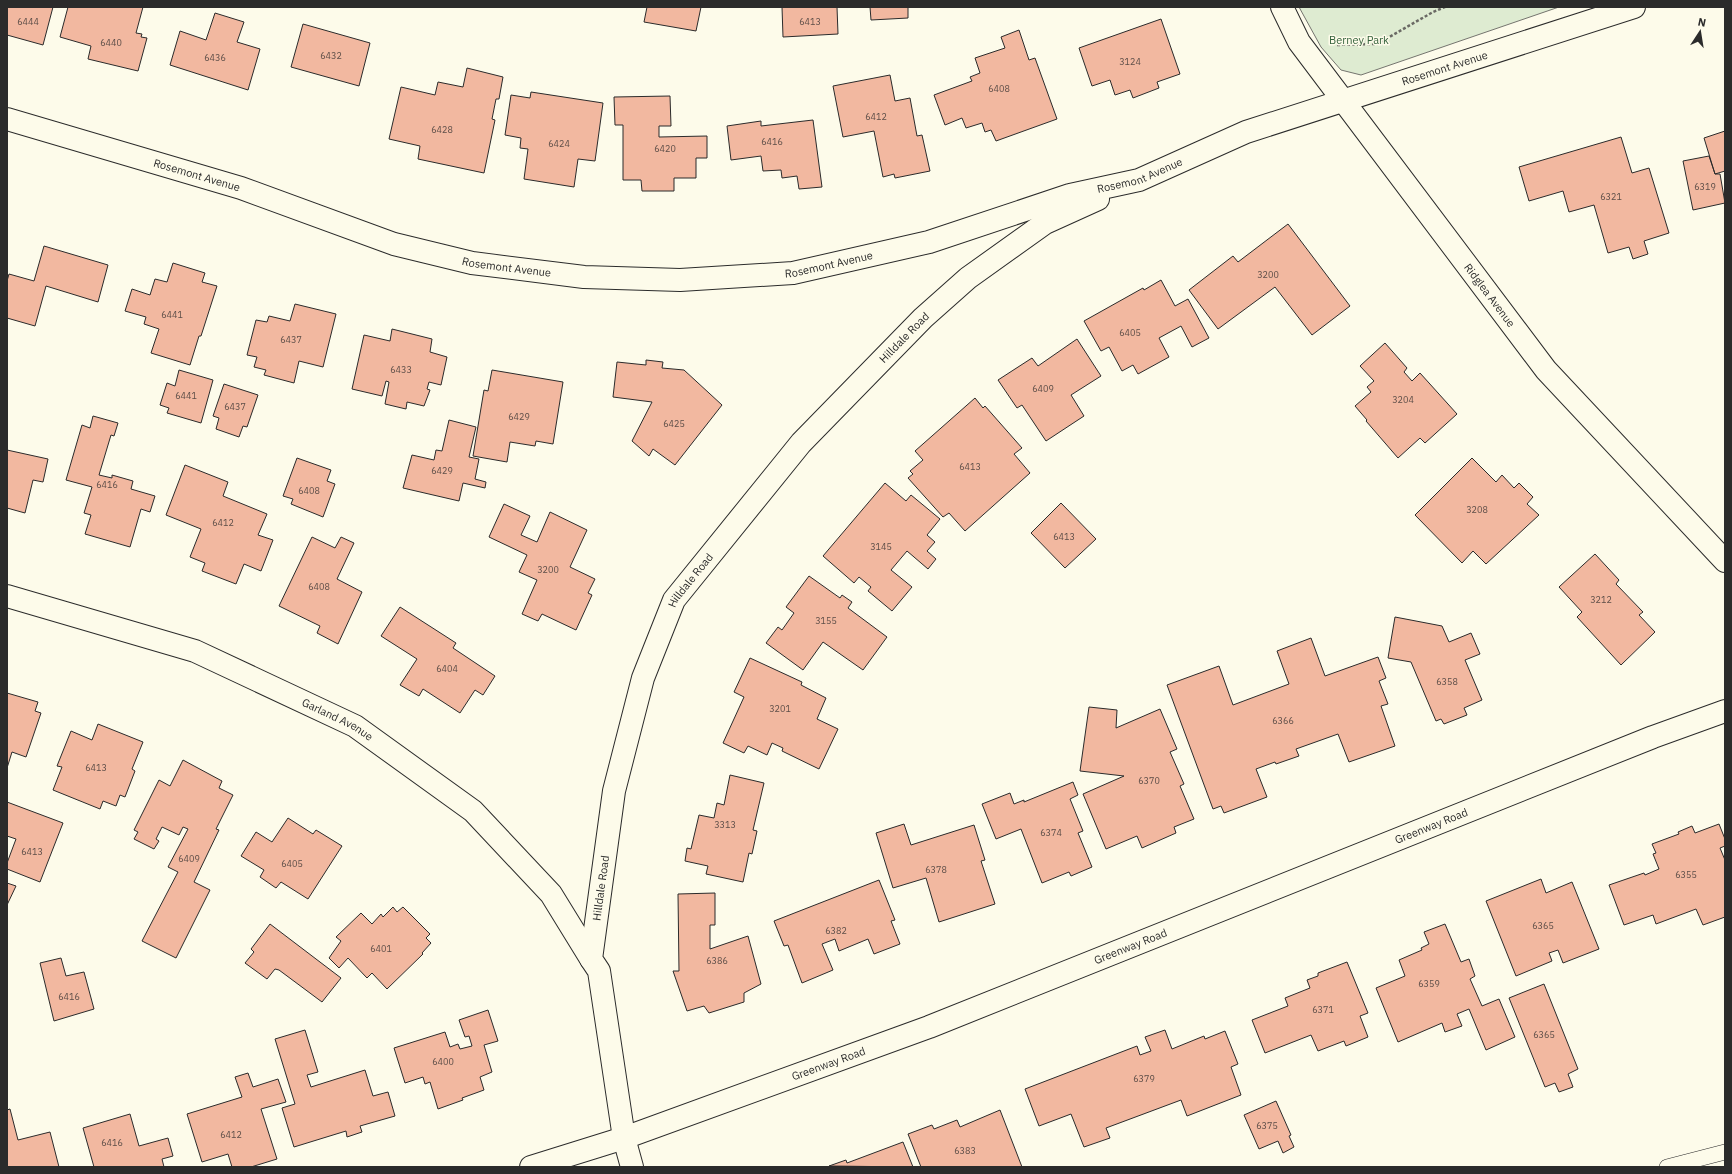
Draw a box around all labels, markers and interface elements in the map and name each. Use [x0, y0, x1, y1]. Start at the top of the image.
north arrow [1680, 12, 1720, 52]
text: N [1697, 15, 1707, 30]
house number: 6444 [17, 16, 39, 27]
house number: 6413 [799, 16, 821, 27]
park label: Berney Park [1329, 33, 1389, 47]
house number: 6440 [100, 37, 122, 48]
street label: Rosemont Avenue [1400, 48, 1489, 88]
house number: 6432 [320, 50, 342, 61]
house number: 6436 [204, 52, 226, 63]
house number: 3124 [1119, 56, 1141, 67]
house number: 6408 [988, 83, 1010, 94]
house number: 6412 [865, 111, 887, 122]
house number: 6428 [431, 124, 453, 135]
house number: 6416 [761, 136, 783, 147]
house number: 6424 [548, 138, 570, 149]
house number: 6420 [654, 143, 676, 154]
street label: Rosemont Avenue [1096, 154, 1185, 196]
street label: Rosemont Avenue [152, 156, 242, 194]
house number: 6319 [1694, 181, 1716, 192]
house number: 6321 [1600, 191, 1622, 202]
street label: Rosemont Avenue [784, 248, 874, 280]
street label: Rosemont Avenue [461, 254, 552, 280]
street label: Ridglea Avenue [1461, 261, 1518, 330]
house number: 3200 [1257, 269, 1279, 280]
house number: 6441 [161, 309, 183, 320]
street label: Hilldale Road [876, 309, 932, 366]
house number: 6405 [1119, 327, 1141, 338]
house number: 6437 [280, 334, 302, 345]
house number: 6433 [390, 364, 412, 375]
house number: 6409 [1032, 383, 1054, 394]
house number: 6441 [175, 390, 197, 401]
house number: 3204 [1392, 394, 1414, 405]
house number: 6437 [224, 401, 246, 412]
house number: 6429 [508, 411, 530, 422]
house number: 6425 [663, 418, 685, 429]
house number: 6413 [959, 461, 981, 472]
house number: 6429 [431, 465, 453, 476]
house number: 6416 [96, 479, 118, 490]
house number: 6408 [298, 485, 320, 496]
house number: 3208 [1466, 504, 1488, 515]
house number: 6412 [212, 517, 234, 528]
house number: 6413 [1053, 531, 1075, 542]
house number: 3145 [870, 541, 892, 552]
street label: Hilldale Road [665, 550, 716, 609]
house number: 3200 [537, 564, 559, 575]
house number: 6408 [308, 581, 330, 592]
house number: 3212 [1590, 594, 1612, 605]
house number: 3155 [815, 615, 837, 626]
house number: 6404 [436, 663, 458, 674]
house number: 6358 [1436, 676, 1458, 687]
street label: Garland Avenue [300, 695, 376, 744]
house number: 3201 [769, 703, 791, 714]
house number: 6366 [1272, 715, 1294, 726]
house number: 6413 [85, 762, 107, 773]
house number: 6370 [1138, 775, 1160, 786]
street label: Greenway Road [1393, 805, 1470, 847]
house number: 3313 [714, 819, 736, 830]
house number: 6374 [1040, 827, 1062, 838]
house number: 6413 [21, 846, 43, 857]
house number: 6409 [178, 853, 200, 864]
street label: Hilldale Road [589, 855, 612, 922]
house number: 6405 [281, 858, 303, 869]
house number: 6378 [925, 864, 947, 875]
house number: 6355 [1675, 869, 1697, 880]
house number: 6365 [1532, 920, 1554, 931]
house number: 6382 [825, 925, 847, 936]
street label: Greenway Road [1092, 925, 1169, 967]
house number: 6401 [370, 943, 392, 954]
house number: 6386 [706, 955, 728, 966]
house number: 6359 [1418, 978, 1440, 989]
house number: 6416 [58, 991, 80, 1002]
house number: 6371 [1312, 1004, 1334, 1015]
house number: 6365 [1533, 1029, 1555, 1040]
street label: Greenway Road [790, 1044, 867, 1083]
house number: 6400 [432, 1056, 454, 1067]
house number: 6379 [1133, 1073, 1155, 1084]
house number: 6375 [1256, 1120, 1278, 1131]
house number: 6412 [220, 1129, 242, 1140]
house number: 6416 [101, 1137, 123, 1148]
house number: 6383 [954, 1145, 976, 1156]

